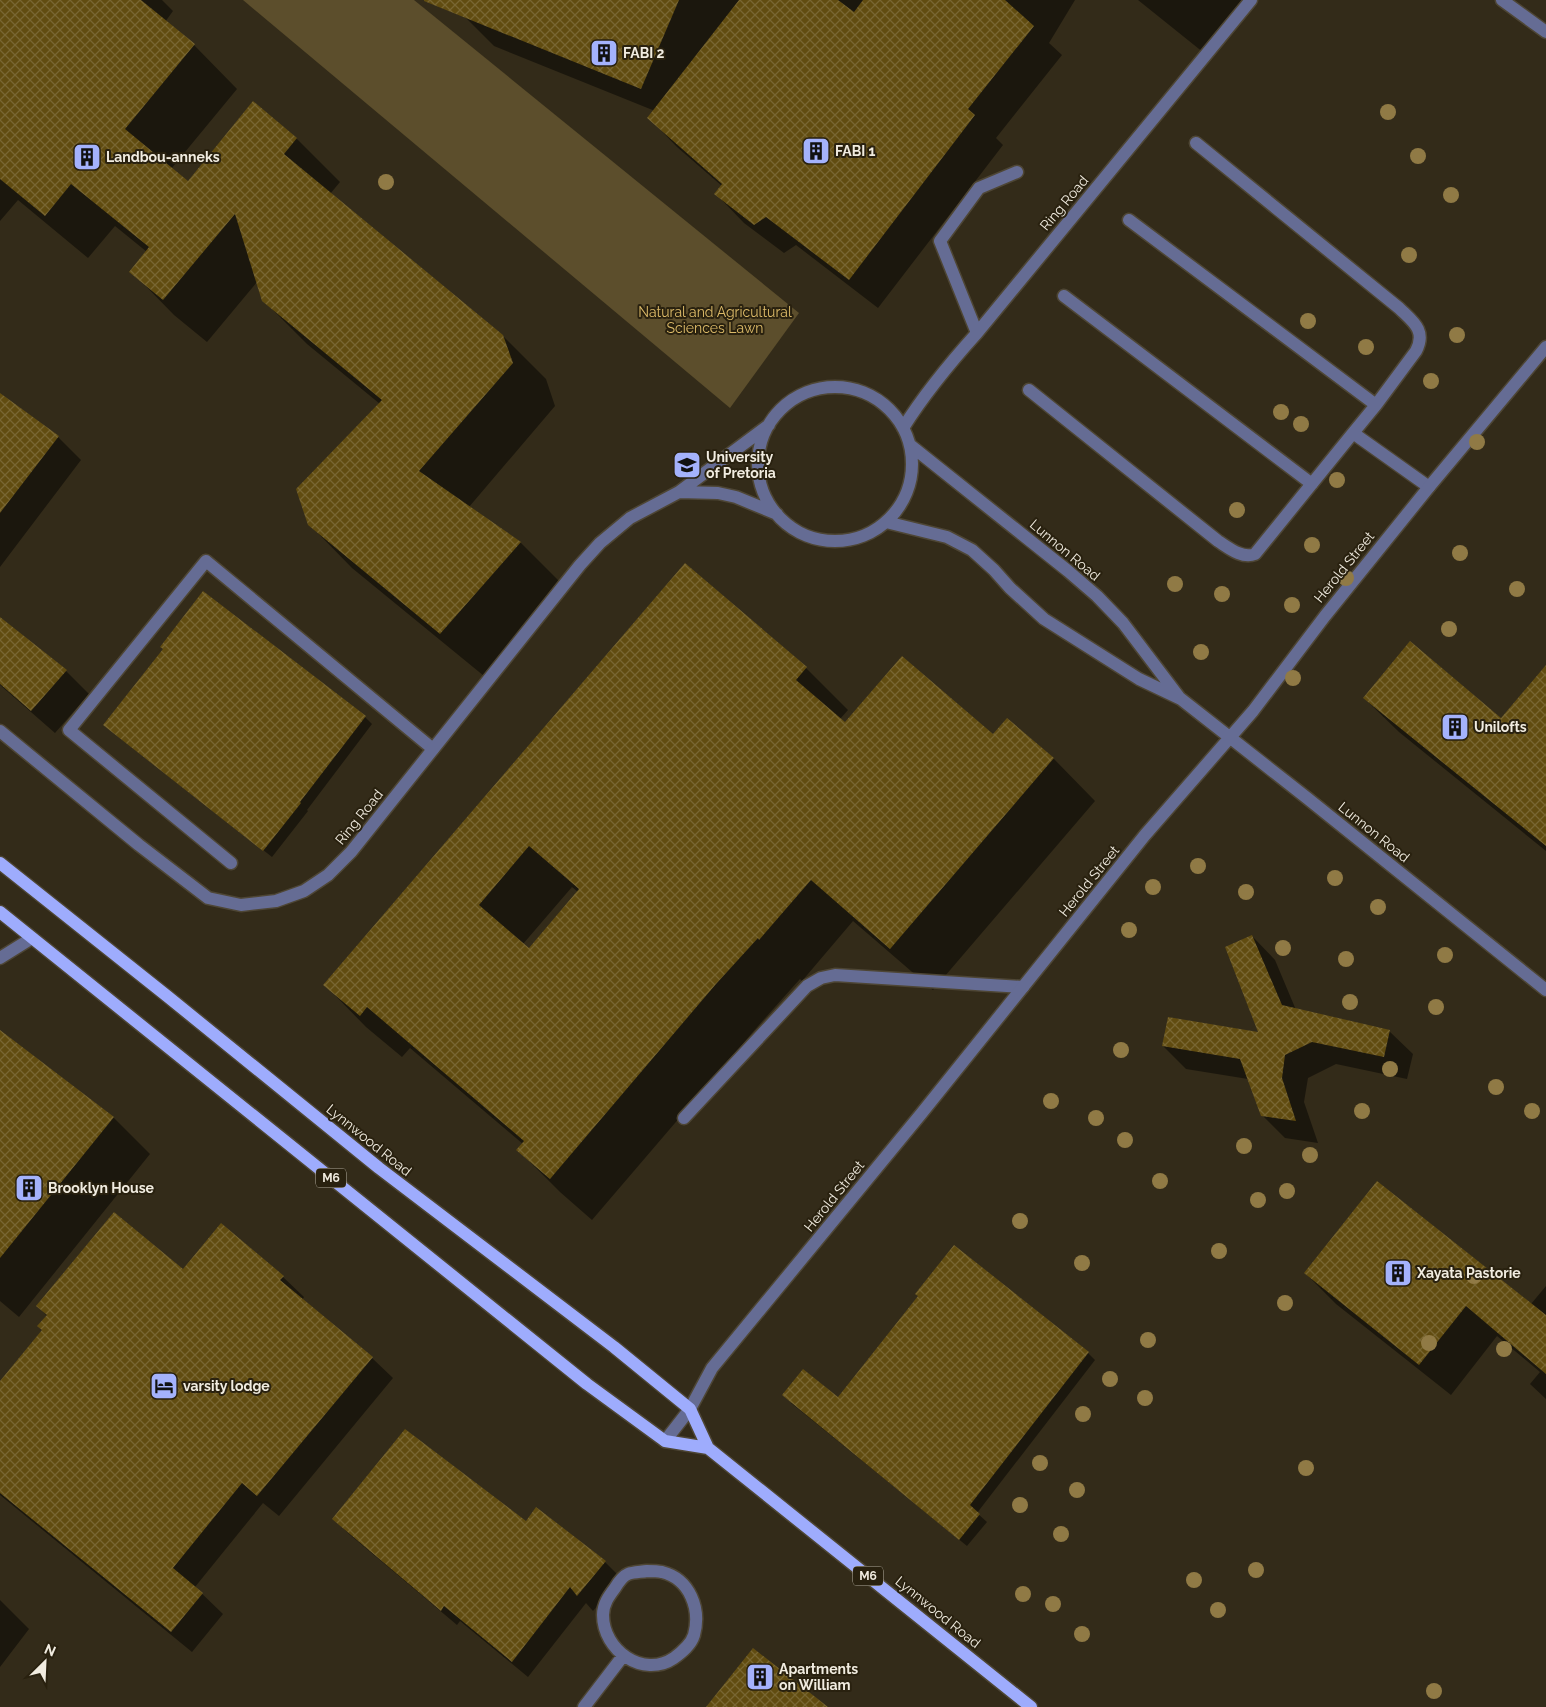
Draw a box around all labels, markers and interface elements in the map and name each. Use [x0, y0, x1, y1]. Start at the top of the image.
building icon: FABI 2 [589, 38, 619, 68]
place label: FABI 2 [623, 45, 665, 61]
building icon: FABI 1 [801, 136, 831, 166]
building icon: Landbou-anneks [72, 142, 102, 172]
place label: FABI 1 [835, 143, 876, 159]
place label: Landbou-anneks [106, 149, 220, 165]
street label: Ring Road [1037, 173, 1091, 233]
park label: Natural and Agricultural Sciences Lawn [638, 304, 792, 336]
place label: University of Pretoria [706, 449, 776, 481]
school or university icon: University of Pretoria [672, 450, 702, 480]
street label: Lunnon Road [1027, 516, 1103, 584]
street label: Herold Street [1311, 528, 1378, 606]
building icon: Unilofts [1440, 712, 1470, 742]
place label: Unilofts [1474, 719, 1527, 735]
street label: Ring Road [332, 786, 386, 848]
street label: Lunnon Road [1335, 799, 1413, 865]
street label: Herold Street [1056, 842, 1123, 920]
street label: Lynnwood Road [323, 1101, 415, 1179]
street label: Herold Street [801, 1157, 868, 1235]
road number: M6 [316, 1168, 346, 1188]
building icon: Brooklyn House [14, 1173, 44, 1203]
place label: Brooklyn House [48, 1180, 155, 1196]
building icon: Xayata Pastorie [1383, 1258, 1413, 1288]
place label: Xayata Pastorie [1416, 1265, 1521, 1281]
hotel icon: varsity lodge [149, 1371, 179, 1401]
place label: varsity lodge [183, 1378, 270, 1394]
road number: M6 [853, 1566, 883, 1585]
street label: Lynnwood Road [892, 1573, 984, 1651]
north arrow [20, 1637, 70, 1687]
text: N [42, 1641, 58, 1660]
place label: Apartments on William [779, 1661, 858, 1693]
building icon: Apartments on William [745, 1662, 775, 1692]

